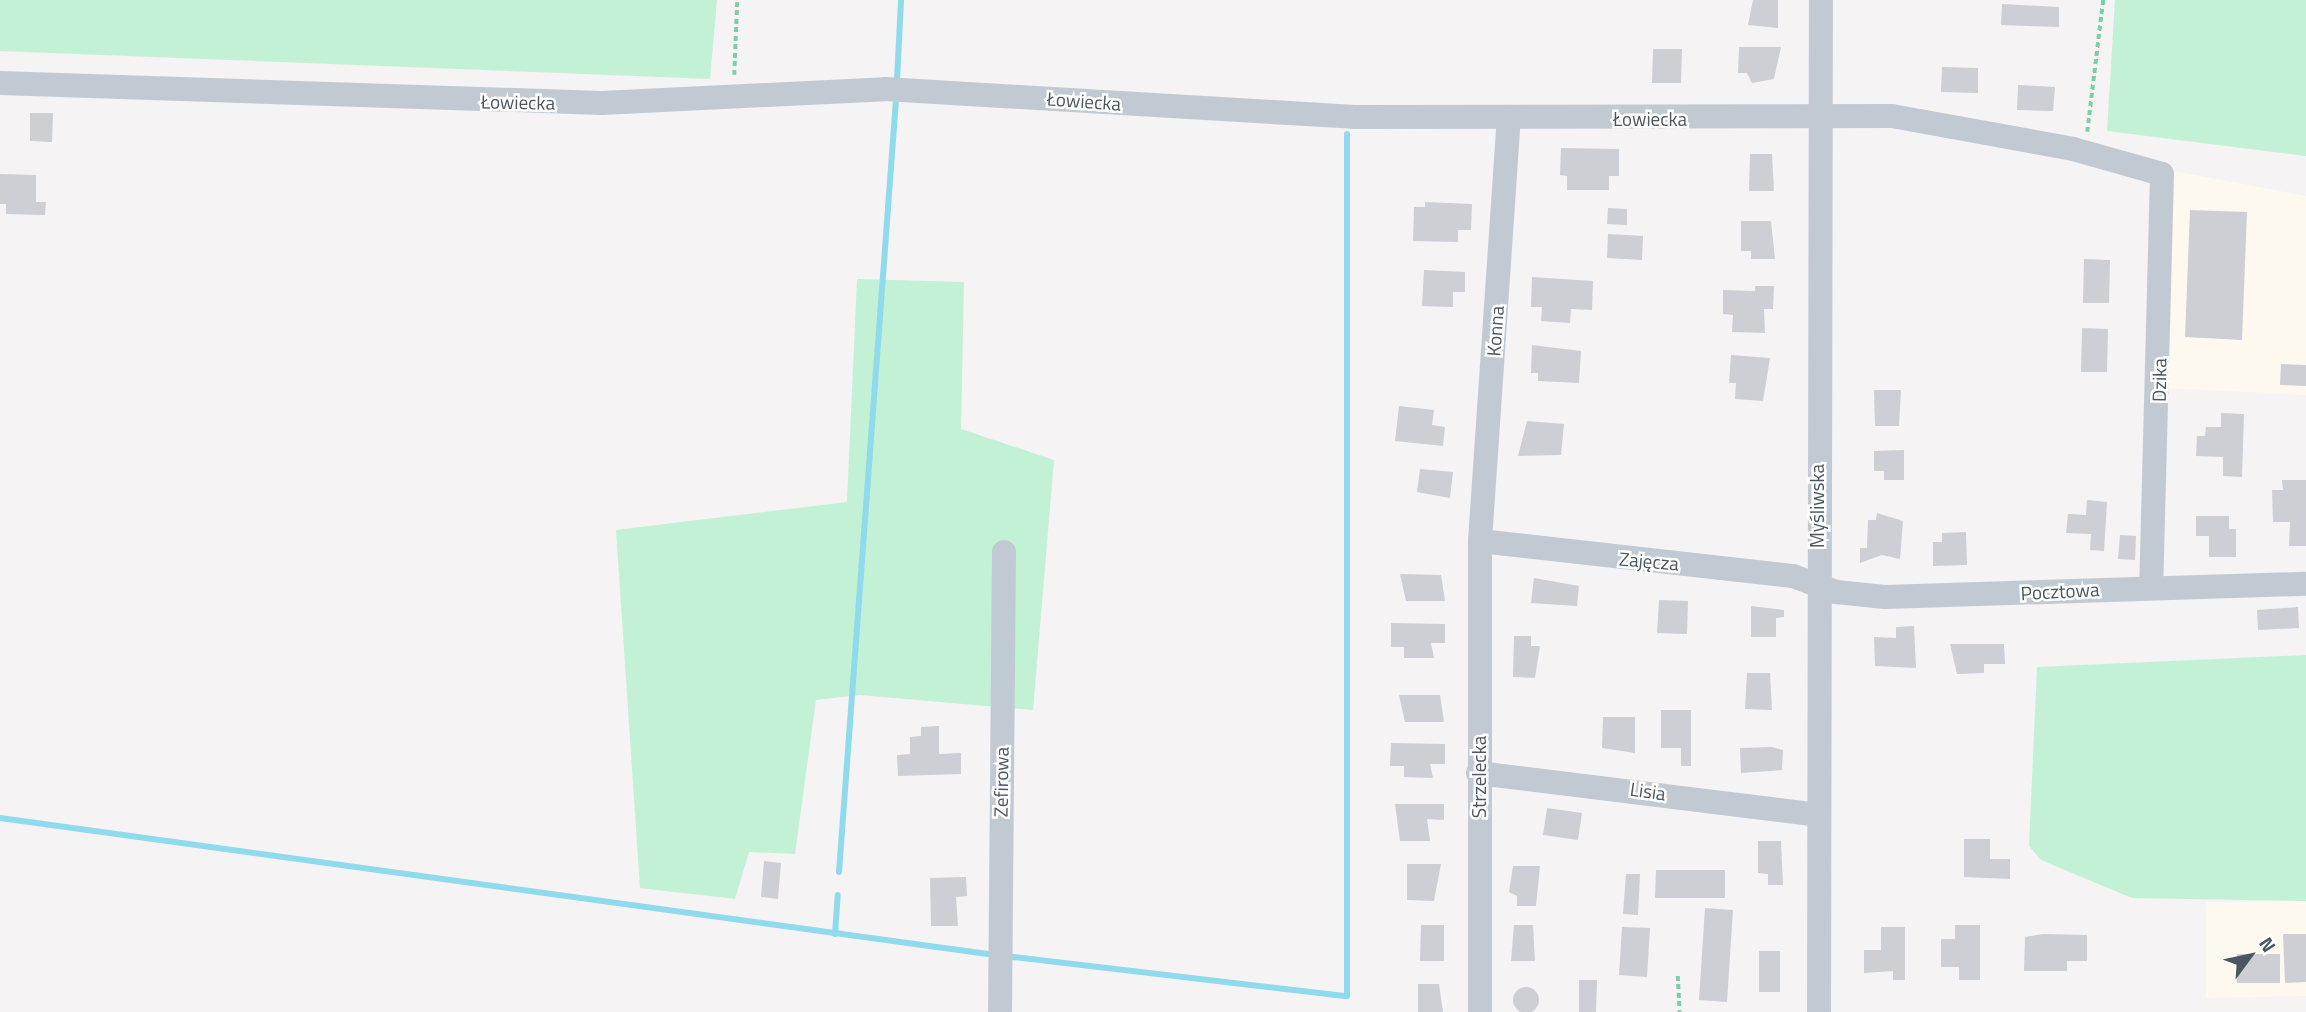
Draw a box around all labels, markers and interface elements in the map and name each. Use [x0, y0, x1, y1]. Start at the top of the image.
street label: Łowiecka [1046, 87, 1122, 115]
street label: Łowiecka [481, 90, 555, 114]
street label: Łowiecka [1613, 108, 1687, 130]
street label: Konna [1482, 305, 1508, 357]
street label: Dzika [2147, 358, 2171, 402]
street label: Myśliwska [1806, 464, 1828, 548]
street label: Zajęcza [1618, 547, 1680, 575]
street label: Pocztowa [2020, 578, 2100, 604]
street label: Strzelecka [1468, 736, 1490, 818]
street label: Zefirowa [989, 747, 1013, 817]
street label: Lisia [1629, 777, 1667, 805]
north arrow [2215, 921, 2285, 991]
text: N [2252, 931, 2284, 958]

